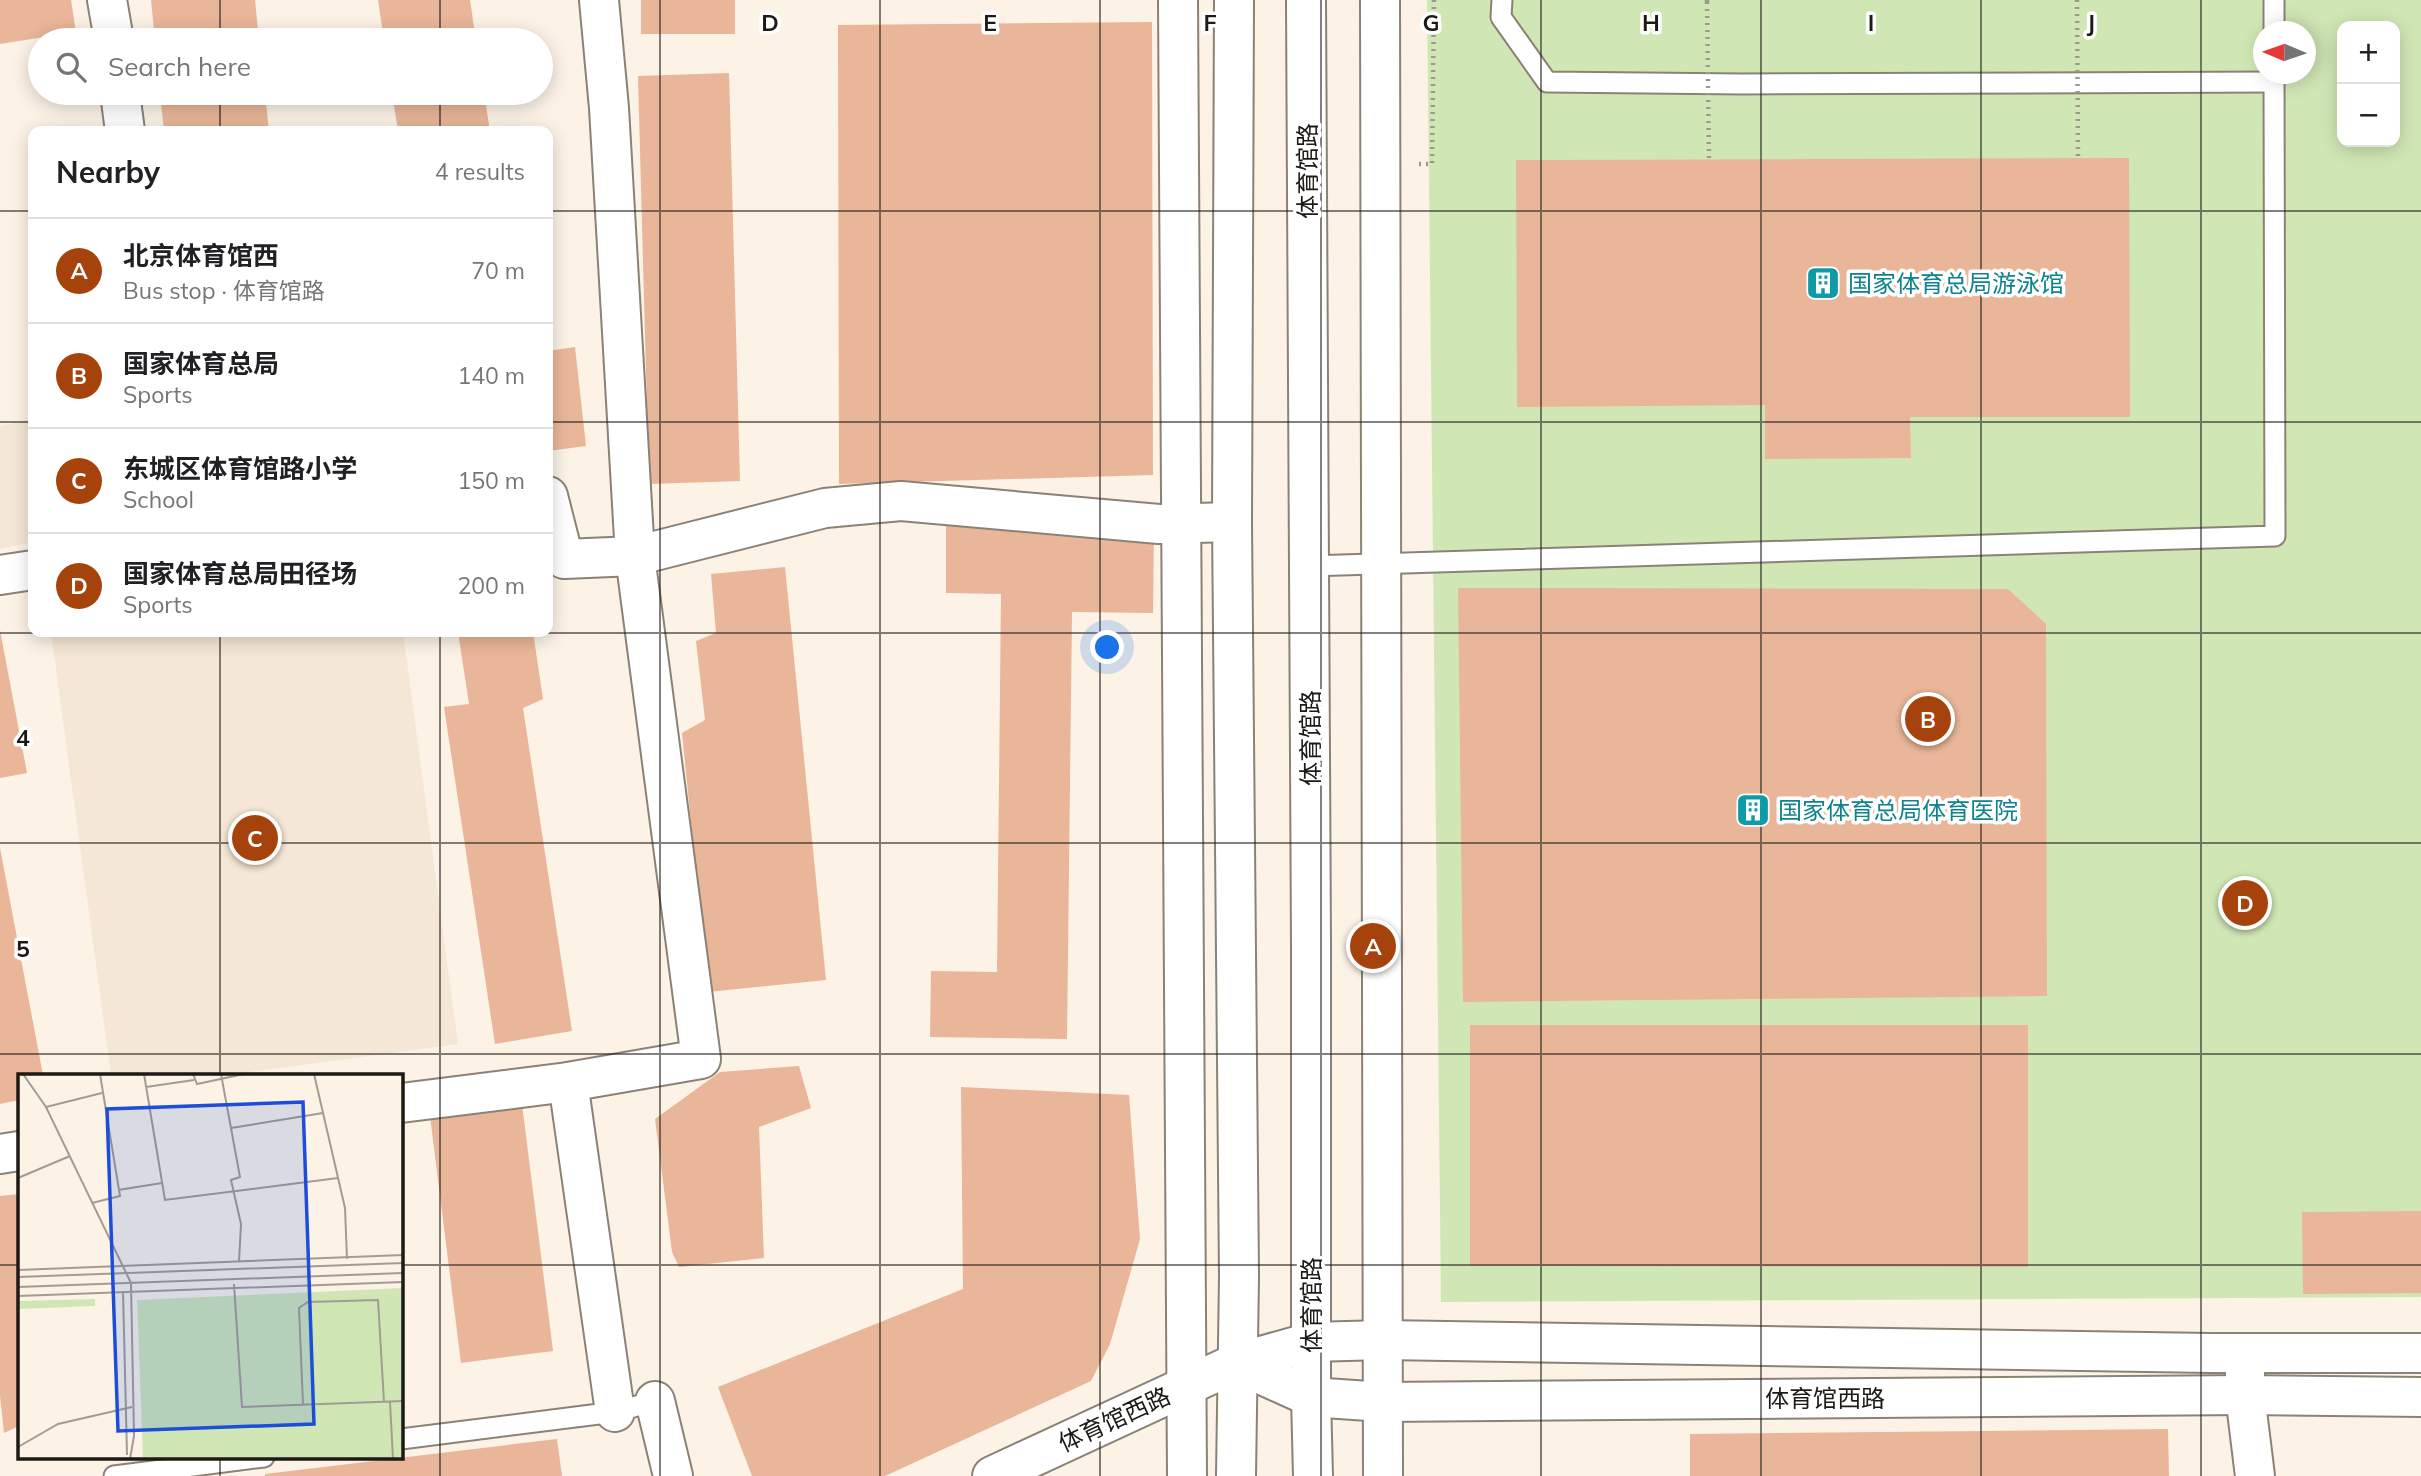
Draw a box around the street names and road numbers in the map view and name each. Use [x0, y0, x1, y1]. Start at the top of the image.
street label: 体育馆路 [1292, 123, 1322, 219]
street label: 体育馆路 [1295, 690, 1325, 786]
street label: 体育馆路 [1296, 1257, 1326, 1353]
street label: 体育馆西路 [1053, 1380, 1175, 1458]
street label: 体育馆西路 [1765, 1383, 1885, 1413]

